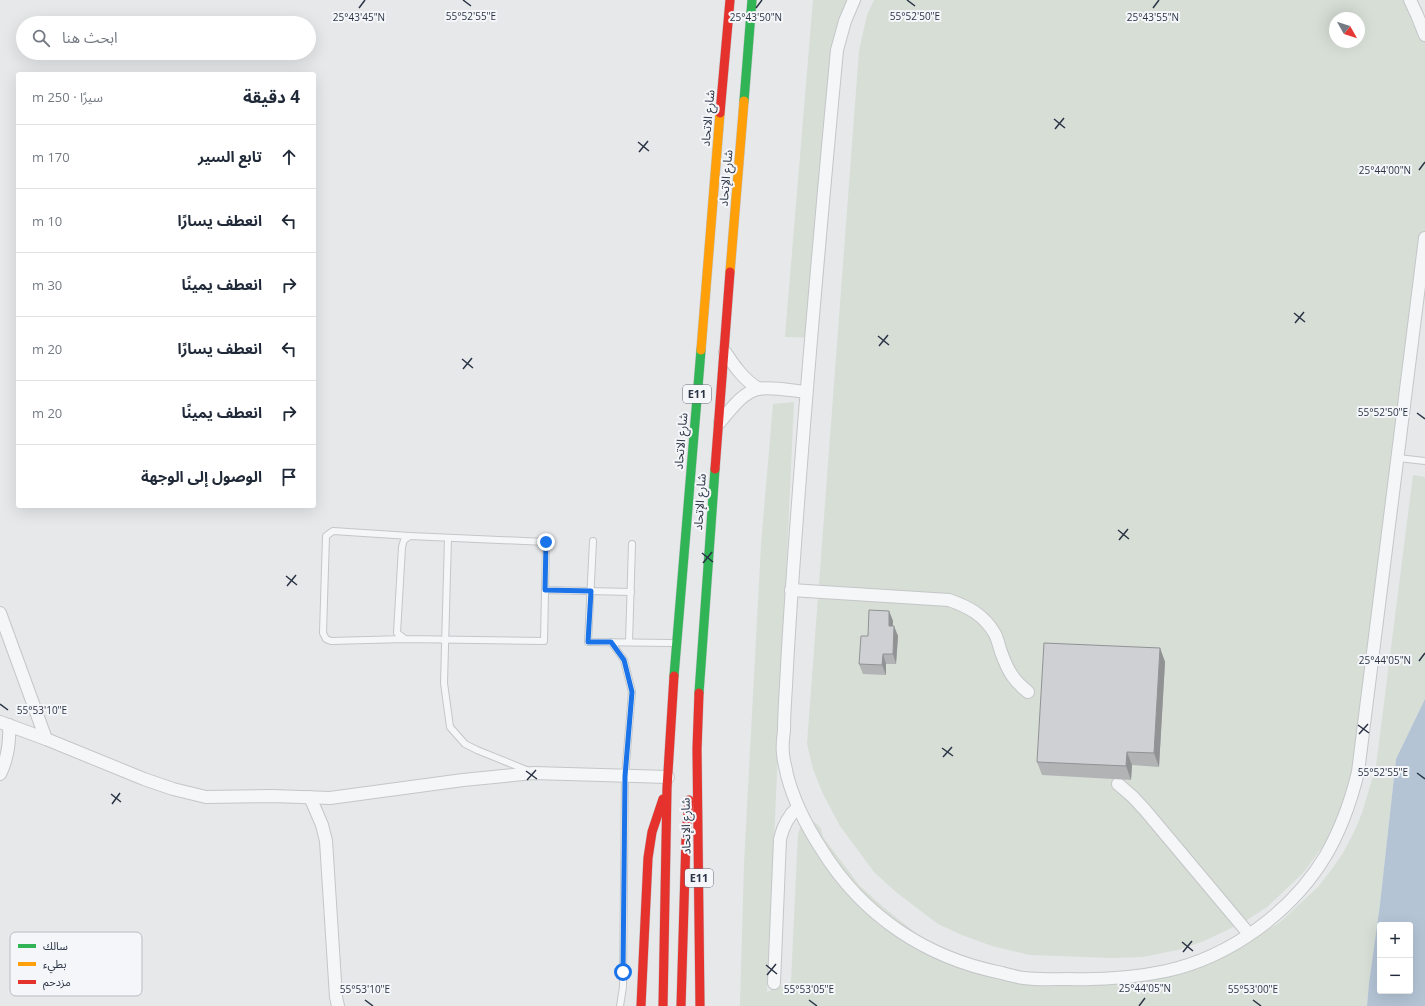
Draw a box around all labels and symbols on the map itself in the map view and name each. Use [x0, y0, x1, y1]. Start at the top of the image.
text: 55°52'55"E [446, 9, 496, 23]
text: 55°52'50"E [890, 9, 940, 23]
text: 25°43'45"N [333, 10, 385, 24]
text: 25°43'50"N [730, 10, 782, 24]
text: 25°43'55"N [1127, 10, 1179, 24]
north arrow [1329, 12, 1365, 48]
street label: شارع الاتحاد [697, 89, 719, 147]
street label: شارع الإتحاد [715, 149, 737, 207]
text: 25°44'00"N [1359, 163, 1411, 177]
road number: E11 [683, 385, 711, 403]
text: 55°52'50"E [1358, 405, 1408, 419]
street label: شارع الاتحاد [670, 412, 692, 470]
street label: شارع الإتحاد [689, 473, 711, 531]
route end [537, 533, 555, 551]
text: 25°44'05"N [1359, 653, 1411, 667]
text: 55°53'10"E [17, 703, 67, 717]
text: 55°52'55"E [1358, 765, 1408, 779]
street label: شارع الإتحاد [677, 797, 695, 855]
road number: E11 [685, 869, 713, 887]
legend [10, 932, 142, 996]
text: سالك [43, 938, 68, 953]
text: بطيء [43, 956, 66, 974]
route start [614, 963, 632, 981]
text: مزدحم [43, 974, 71, 991]
text: 25°44'05"N [1119, 981, 1171, 995]
text: 55°53'10"E [340, 982, 390, 996]
text: 55°53'05"E [784, 982, 834, 996]
text: 55°53'00"E [1228, 982, 1278, 996]

